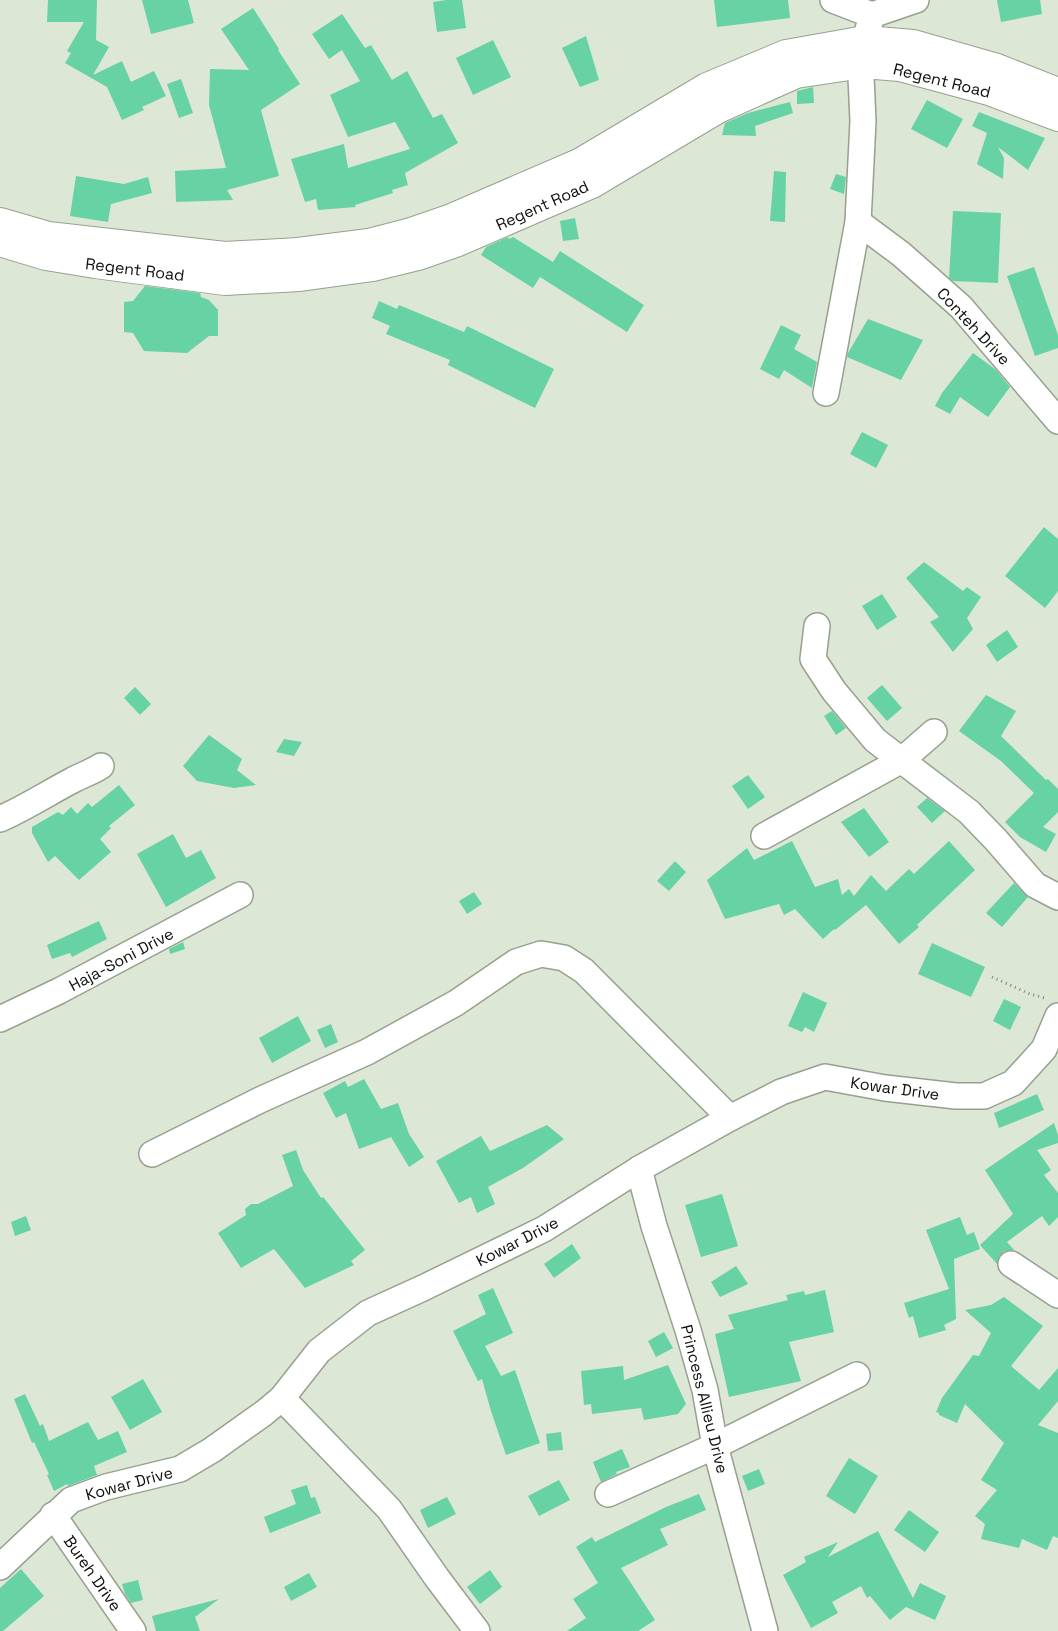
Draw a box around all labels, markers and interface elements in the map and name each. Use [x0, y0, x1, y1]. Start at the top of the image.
street label: Regent Road [891, 58, 993, 103]
street label: Regent Road [492, 176, 592, 235]
street label: Regent Road [84, 253, 186, 286]
street label: Conteh Drive [932, 283, 1015, 370]
street label: Haja-Soni Drive [65, 923, 177, 996]
street label: Kowar Drive [849, 1072, 941, 1105]
street label: Kowar Drive [473, 1212, 562, 1271]
street label: Princess Allieu Drive [676, 1322, 733, 1476]
street label: Kowar Drive [83, 1462, 175, 1505]
street label: Bureh Drive [59, 1531, 126, 1615]

